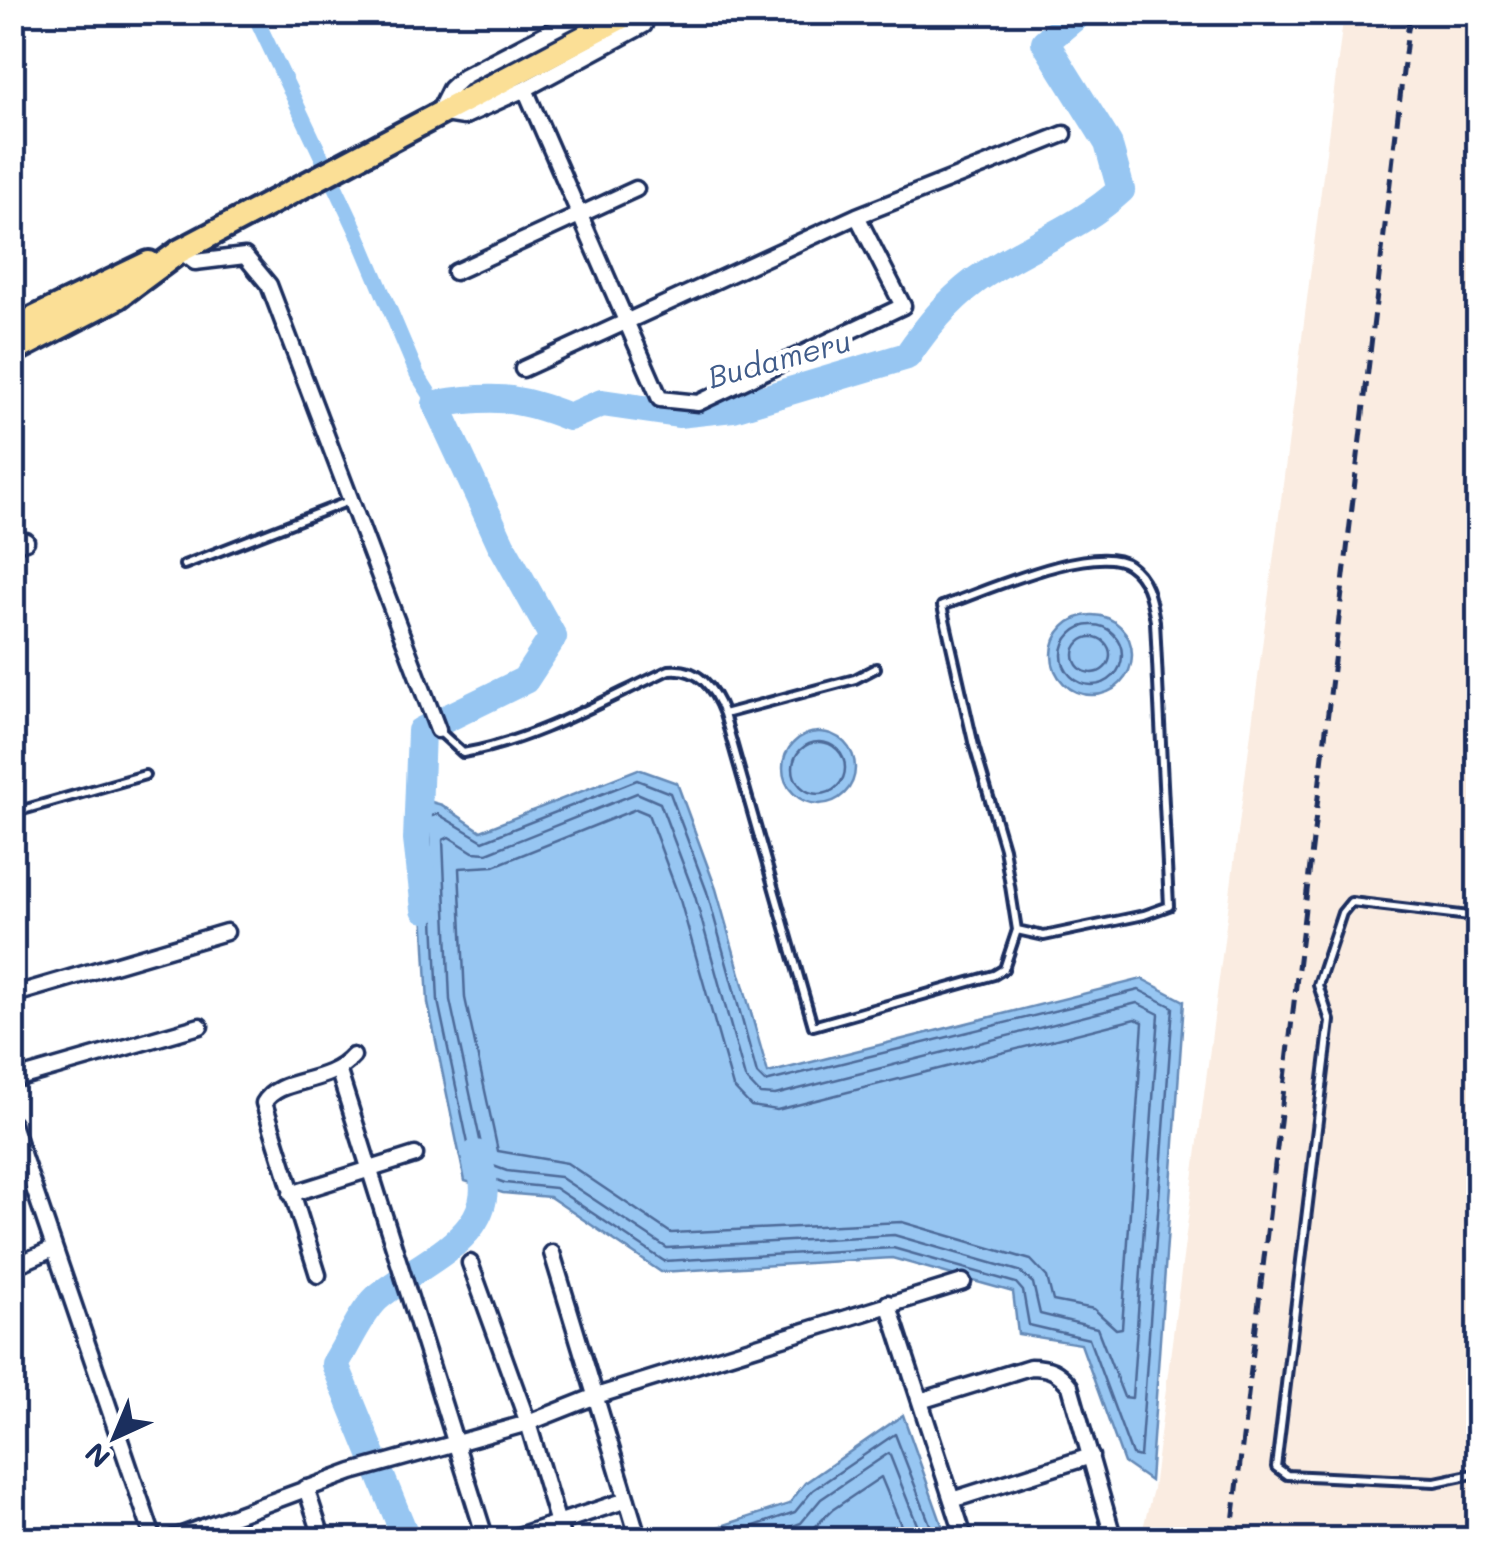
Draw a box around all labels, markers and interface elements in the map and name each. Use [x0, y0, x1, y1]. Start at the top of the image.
water label: Budameru [703, 320, 855, 396]
north arrow [65, 1387, 165, 1487]
text: N [77, 1435, 117, 1476]

